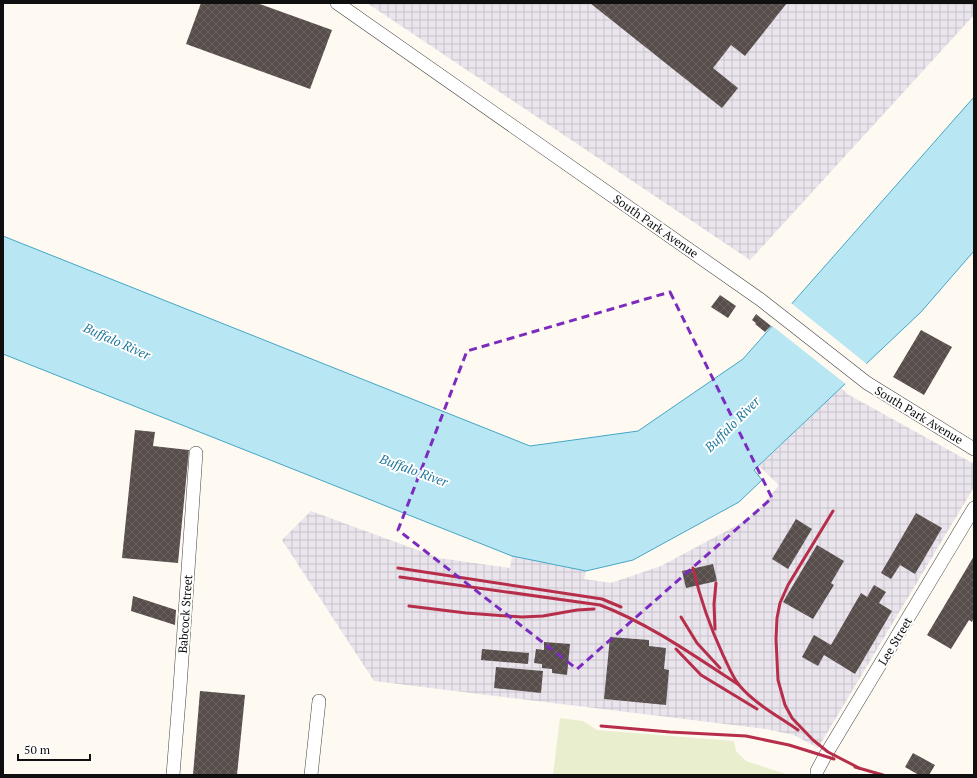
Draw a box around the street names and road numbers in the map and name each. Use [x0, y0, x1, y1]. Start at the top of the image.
street label: South Park Avenue [611, 191, 701, 261]
street label: South Park Avenue [872, 383, 966, 447]
street label: Babcock Street [175, 574, 195, 654]
street label: Lee Street [875, 614, 916, 668]

